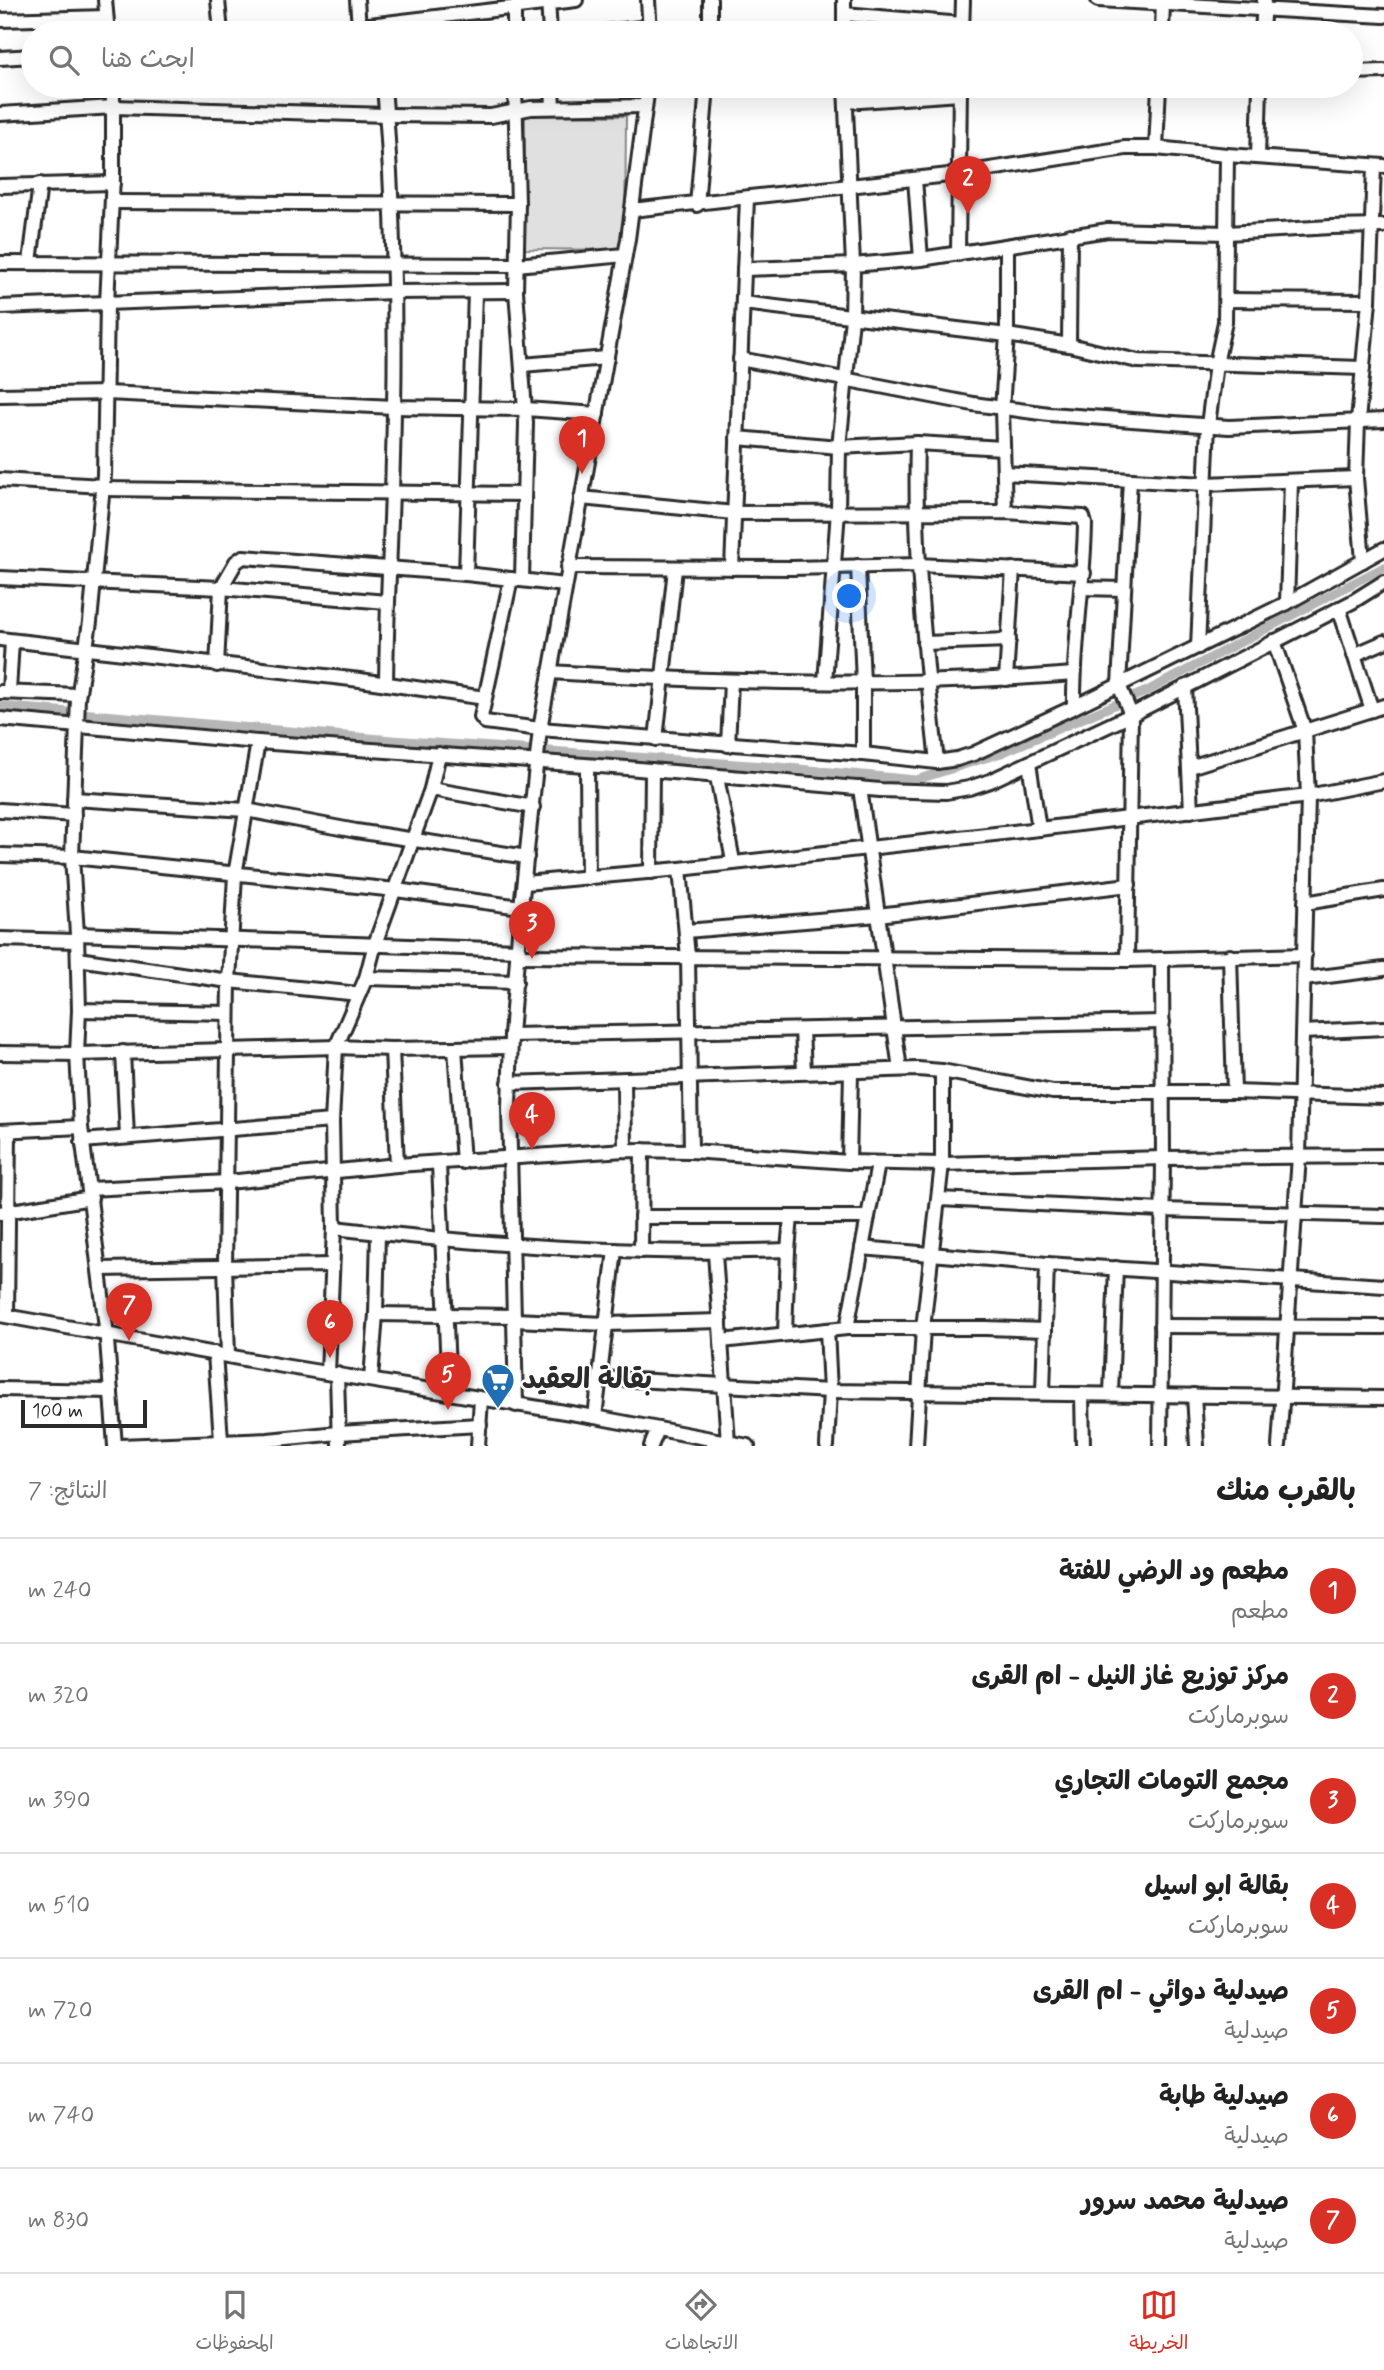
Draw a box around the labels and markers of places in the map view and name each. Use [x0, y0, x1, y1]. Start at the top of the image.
pin: 2 [945, 156, 991, 214]
pin: 1 [559, 416, 605, 474]
pin: 3 [509, 901, 555, 959]
pin: 4 [509, 1092, 555, 1150]
pin: 7 [106, 1283, 152, 1341]
pin: 6 [307, 1300, 353, 1358]
pin: 5 [425, 1352, 471, 1410]
supermarket icon: بقالة العقيد [479, 1361, 517, 1410]
place label: بقالة العقيد [522, 1362, 652, 1399]

